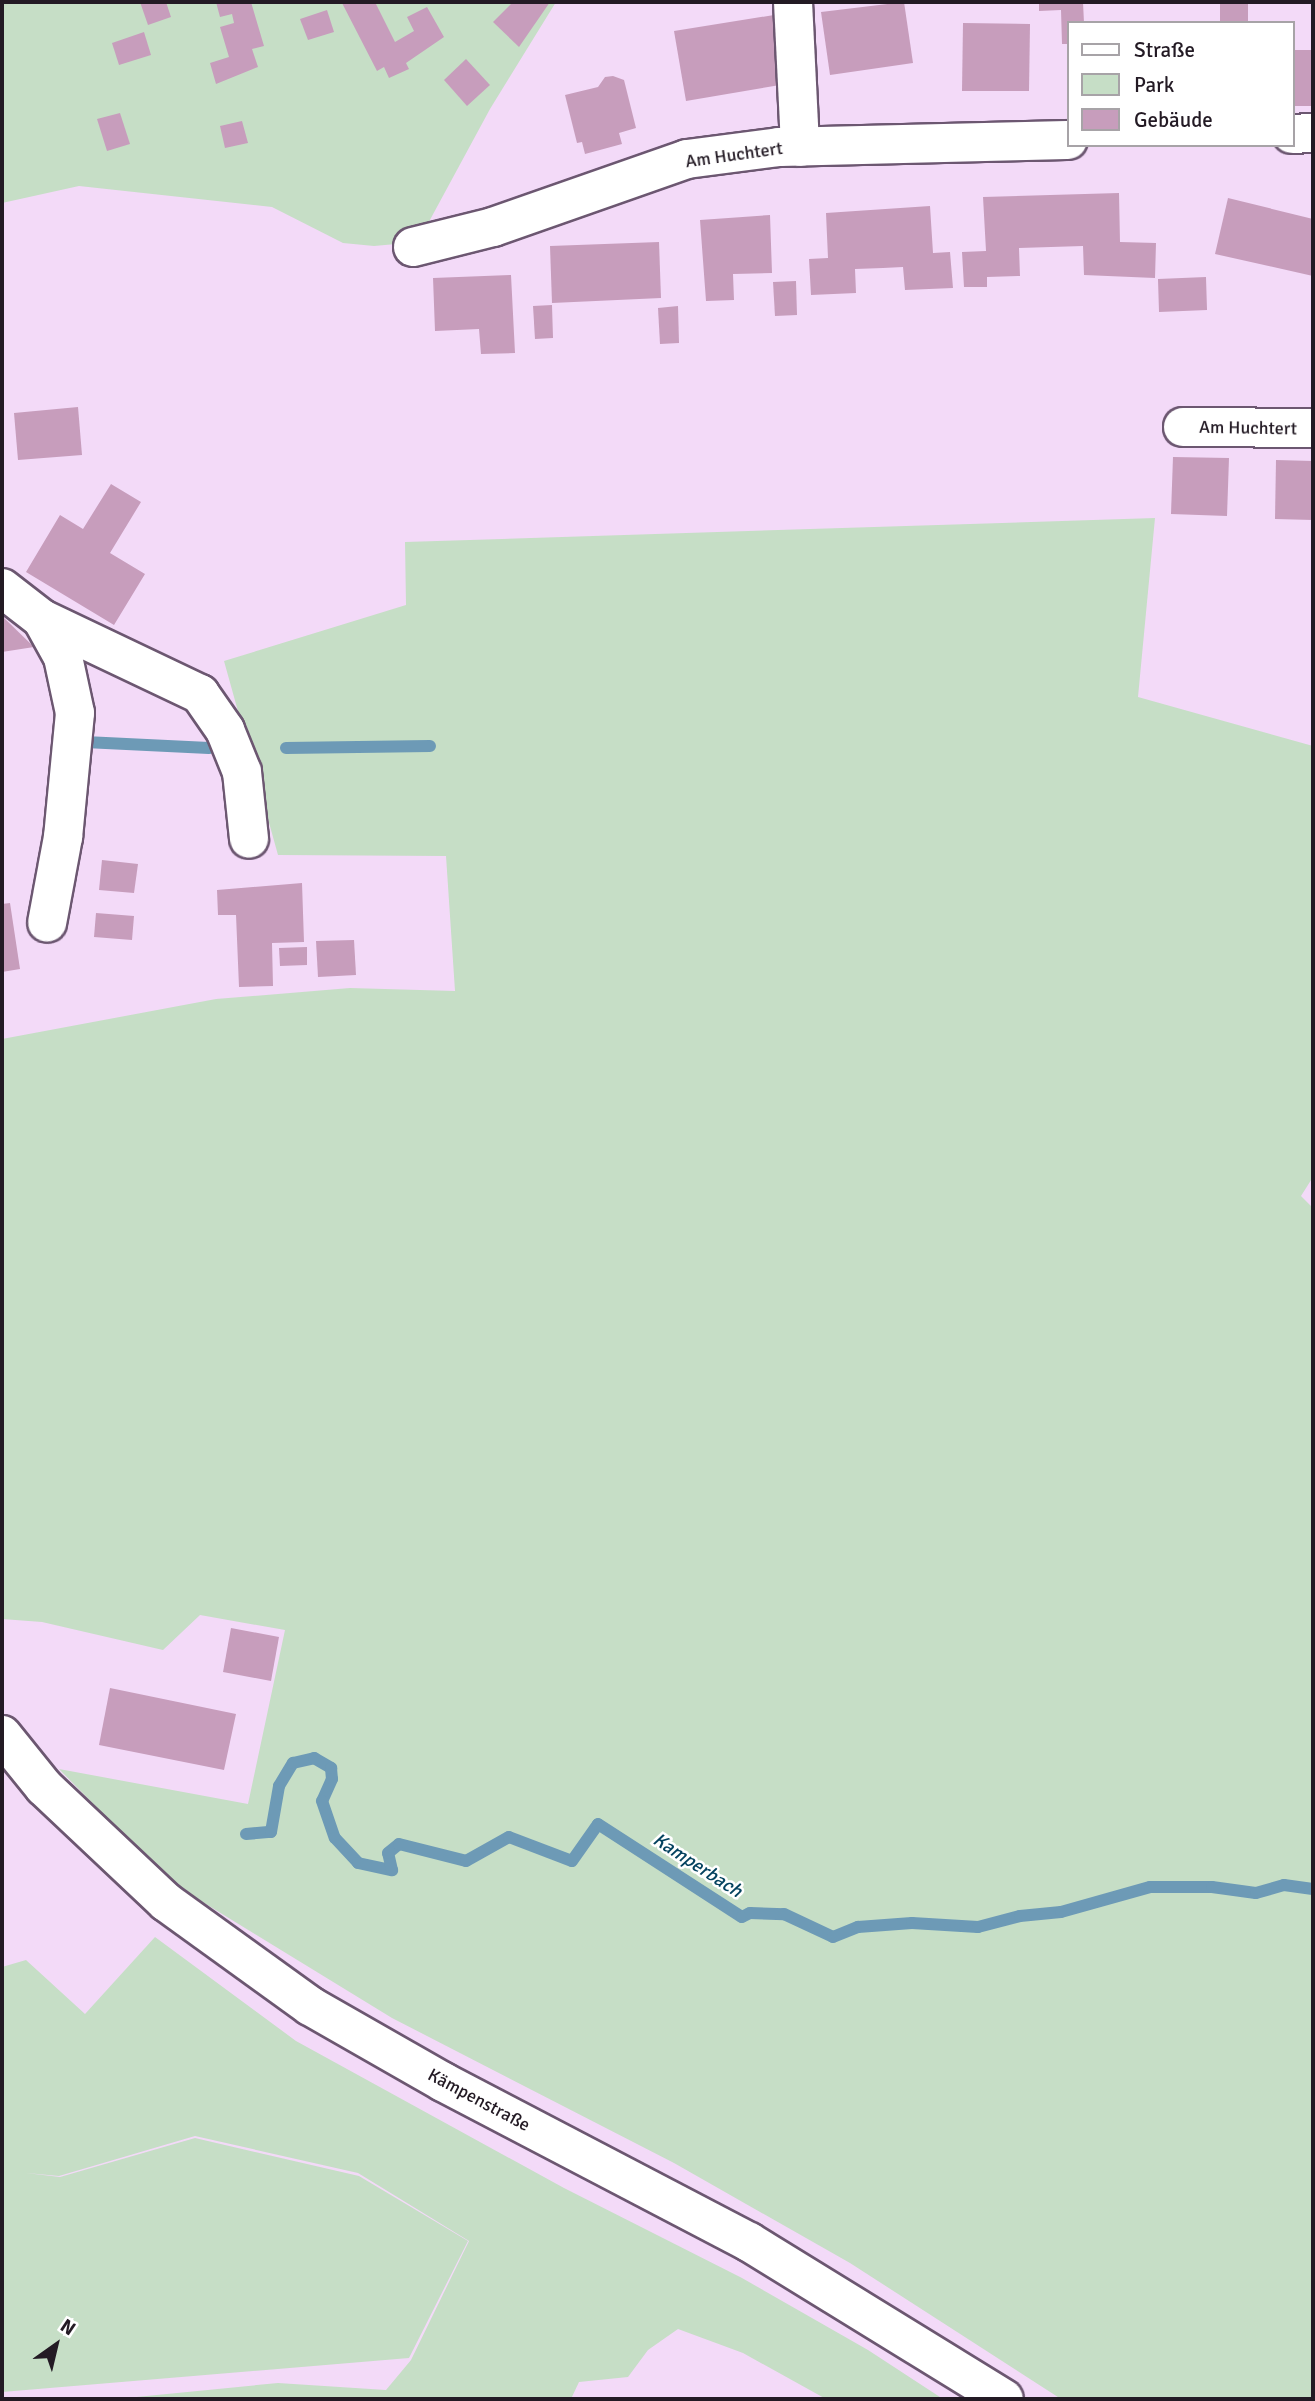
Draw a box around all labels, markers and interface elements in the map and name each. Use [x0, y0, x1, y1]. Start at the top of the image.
legend [1066, 21, 1294, 147]
text: Straße [1134, 37, 1195, 63]
text: Park [1134, 72, 1174, 98]
text: Gebäude [1134, 107, 1213, 133]
street label: Am Huchtert [684, 137, 784, 173]
street label: Am Huchtert [1199, 416, 1297, 440]
water label: Kamperbach [648, 1829, 746, 1903]
street label: Kämpenstraße [424, 2064, 534, 2136]
north arrow [21, 2310, 91, 2380]
text: N [56, 2314, 80, 2341]

